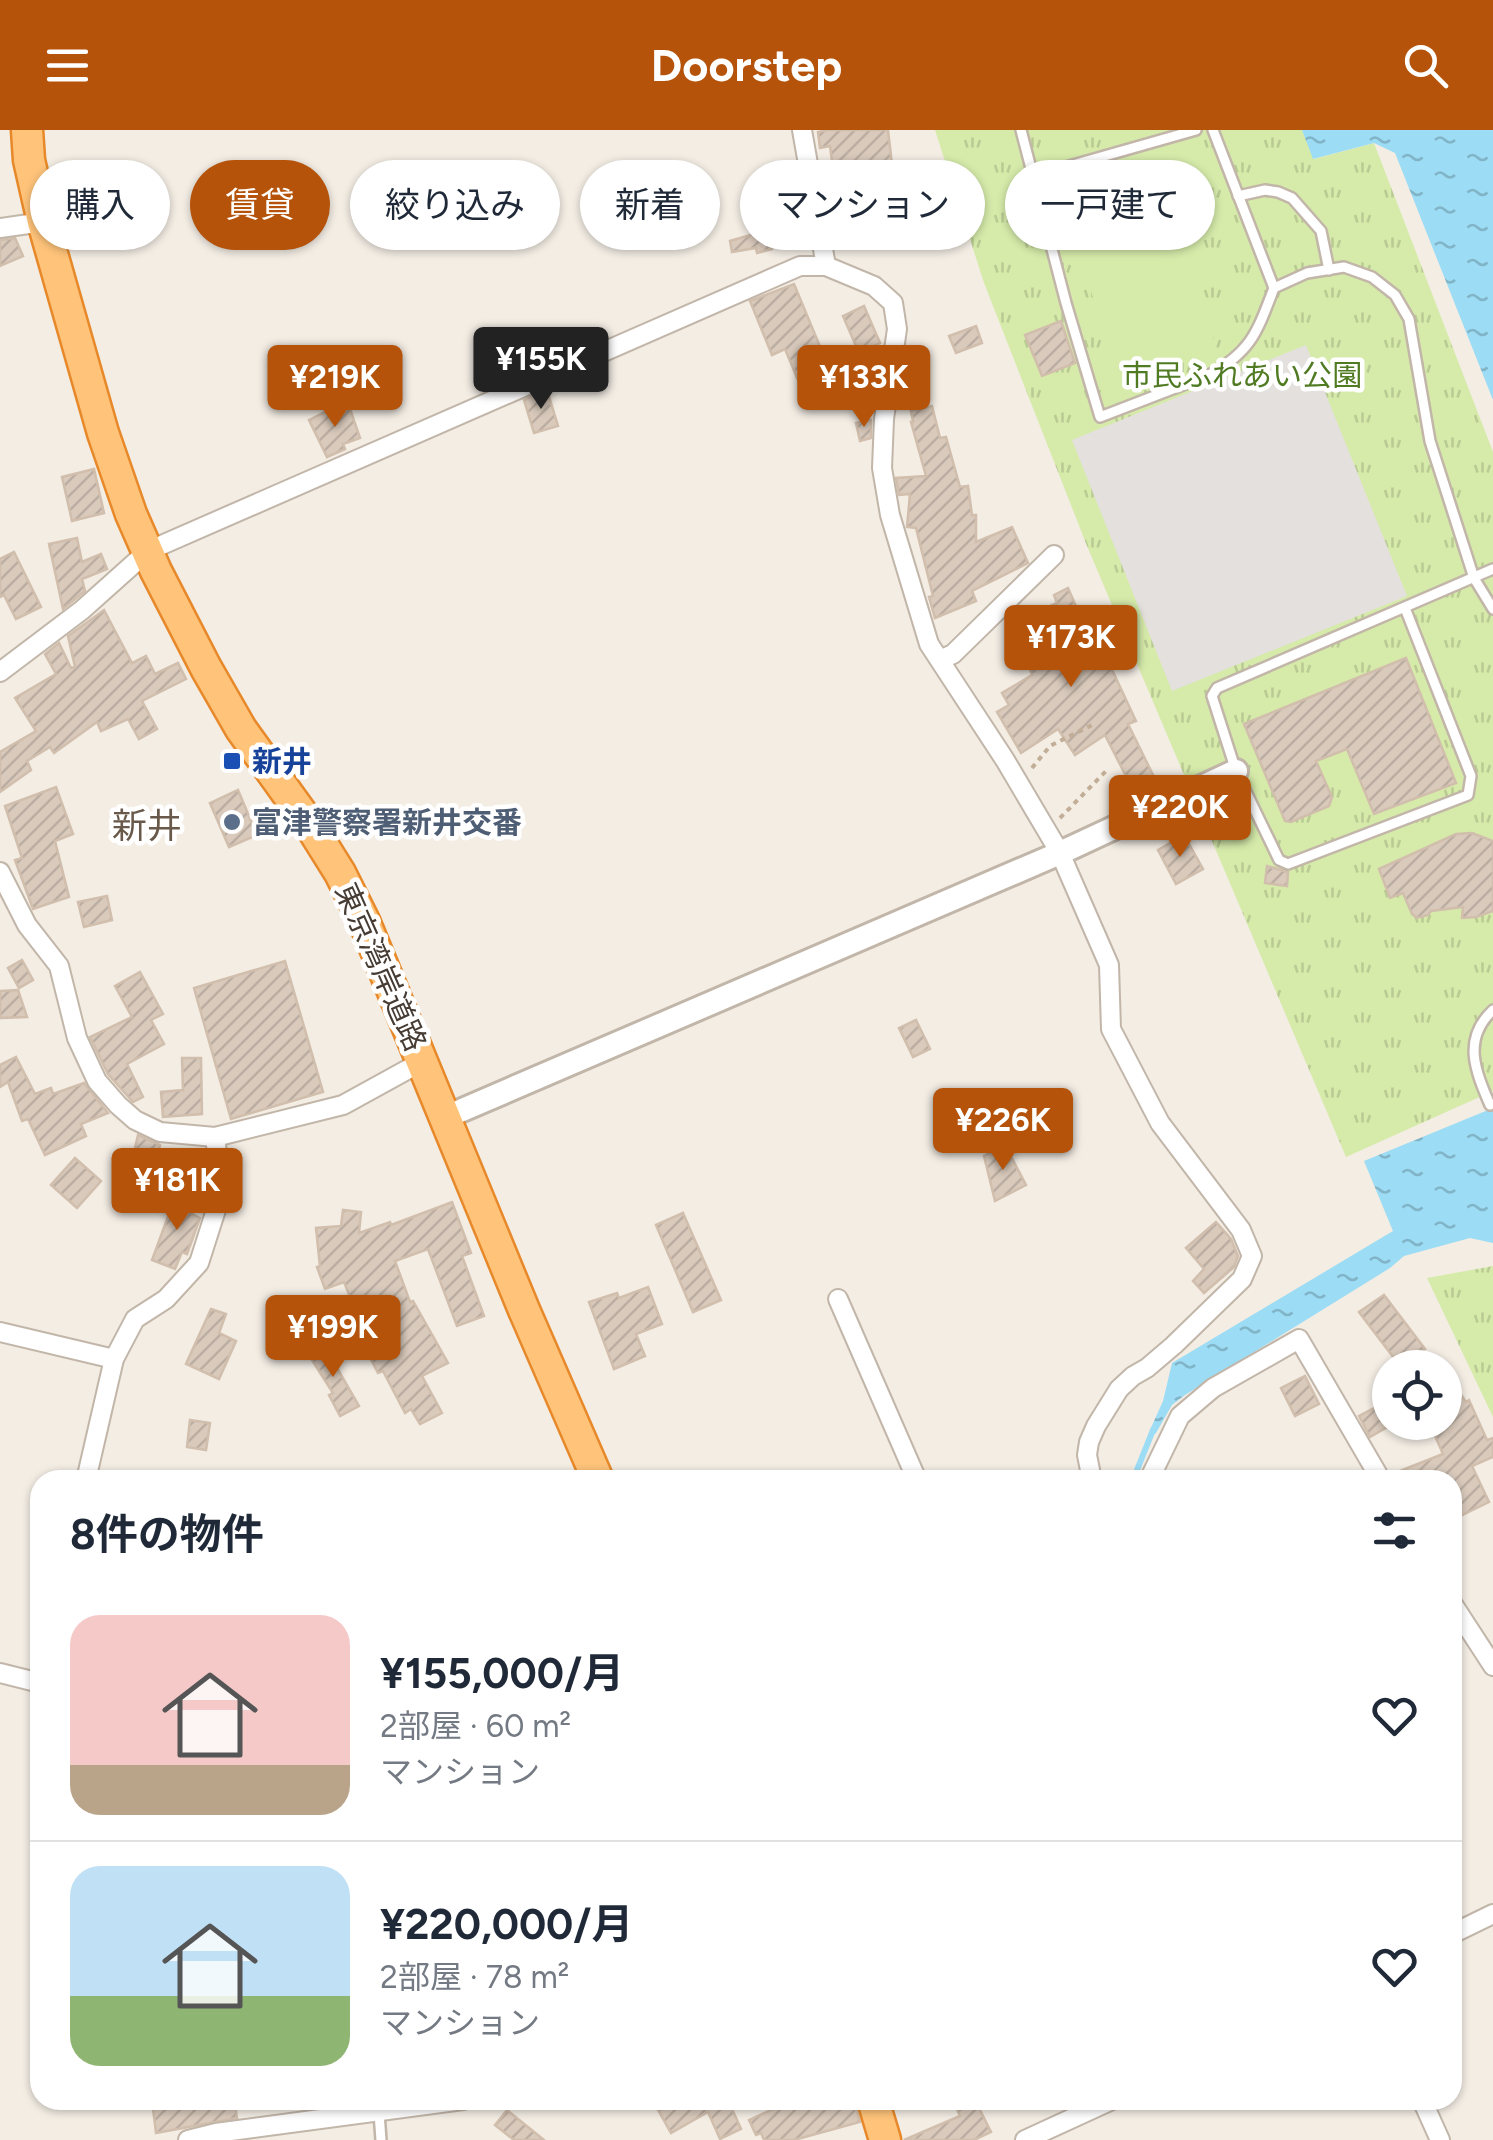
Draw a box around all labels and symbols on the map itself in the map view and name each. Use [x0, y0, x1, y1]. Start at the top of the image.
pin: ¥155K [471, 327, 611, 412]
pin: ¥219K [265, 345, 405, 430]
pin: ¥133K [794, 345, 934, 430]
park label: 市民ふれあい公園 [1122, 357, 1362, 394]
pin: ¥173K [1001, 605, 1141, 690]
place label: 新井 [252, 743, 312, 780]
marker: 新井 [221, 750, 243, 772]
pin: ¥220K [1110, 775, 1250, 860]
place label: 富津警察署新井交番 [252, 804, 522, 841]
district label: 新井 [112, 805, 182, 847]
marker: 富津警察署新井交番 [221, 811, 243, 833]
street label: 東京湾岸道路 [327, 877, 435, 1057]
pin: ¥226K [933, 1088, 1073, 1173]
pin: ¥181K [107, 1148, 247, 1233]
pin: ¥199K [263, 1295, 403, 1380]

